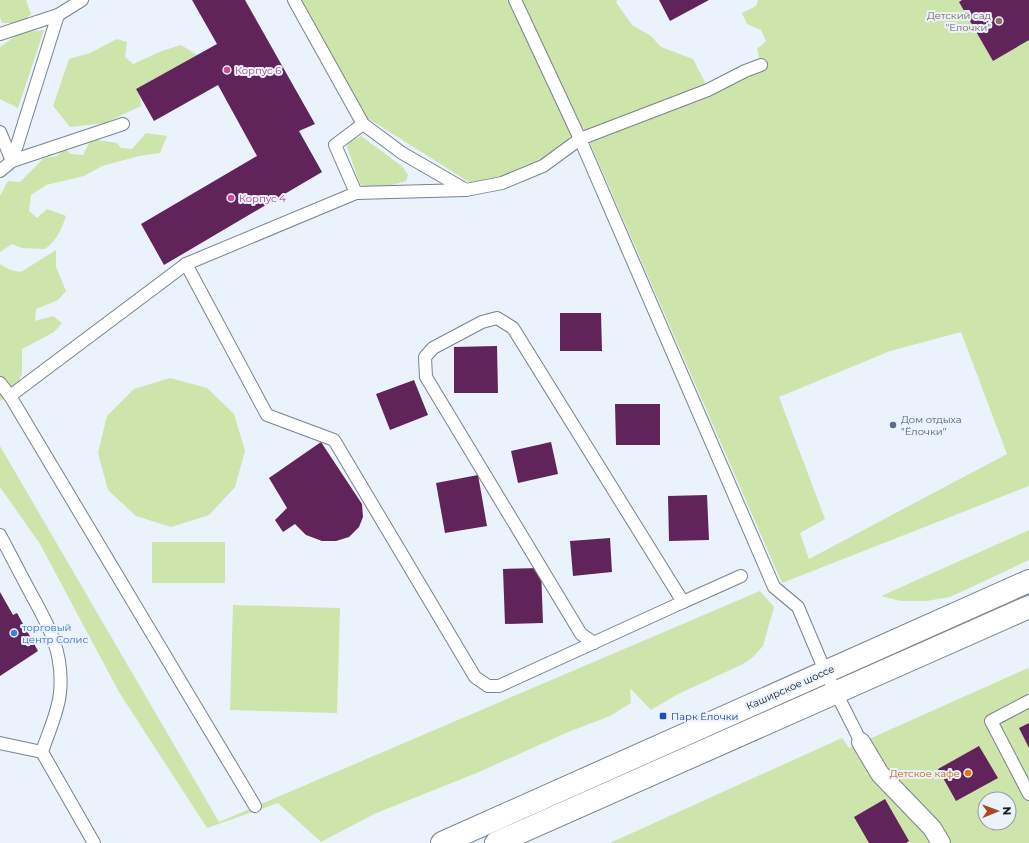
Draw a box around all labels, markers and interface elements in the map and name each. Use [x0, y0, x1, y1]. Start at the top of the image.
place label: Детский сад "Елочки" [927, 9, 991, 34]
marker: Детский сад "Елочки" [994, 16, 1004, 26]
place label: Корпус 6 [235, 64, 281, 77]
marker: Корпус 6 [222, 65, 232, 75]
place label: Корпус 4 [239, 192, 286, 205]
marker: Корпус 4 [226, 193, 236, 203]
place label: Дом отдыха "Ёлочки" [901, 413, 962, 438]
marker: Дом отдыха "Ёлочки" [888, 420, 898, 430]
place label: торговый центр Солис [22, 621, 88, 646]
marker: торговый центр Солис [9, 628, 19, 638]
street label: Каширское шоссе [744, 662, 836, 713]
place label: Парк Ёлочки [671, 710, 738, 723]
marker: Парк Ёлочки [658, 711, 668, 721]
place label: Детское кафе [890, 767, 960, 780]
marker: Детское кафе [963, 768, 973, 778]
north arrow [977, 791, 1017, 831]
text: N [1000, 806, 1014, 815]

